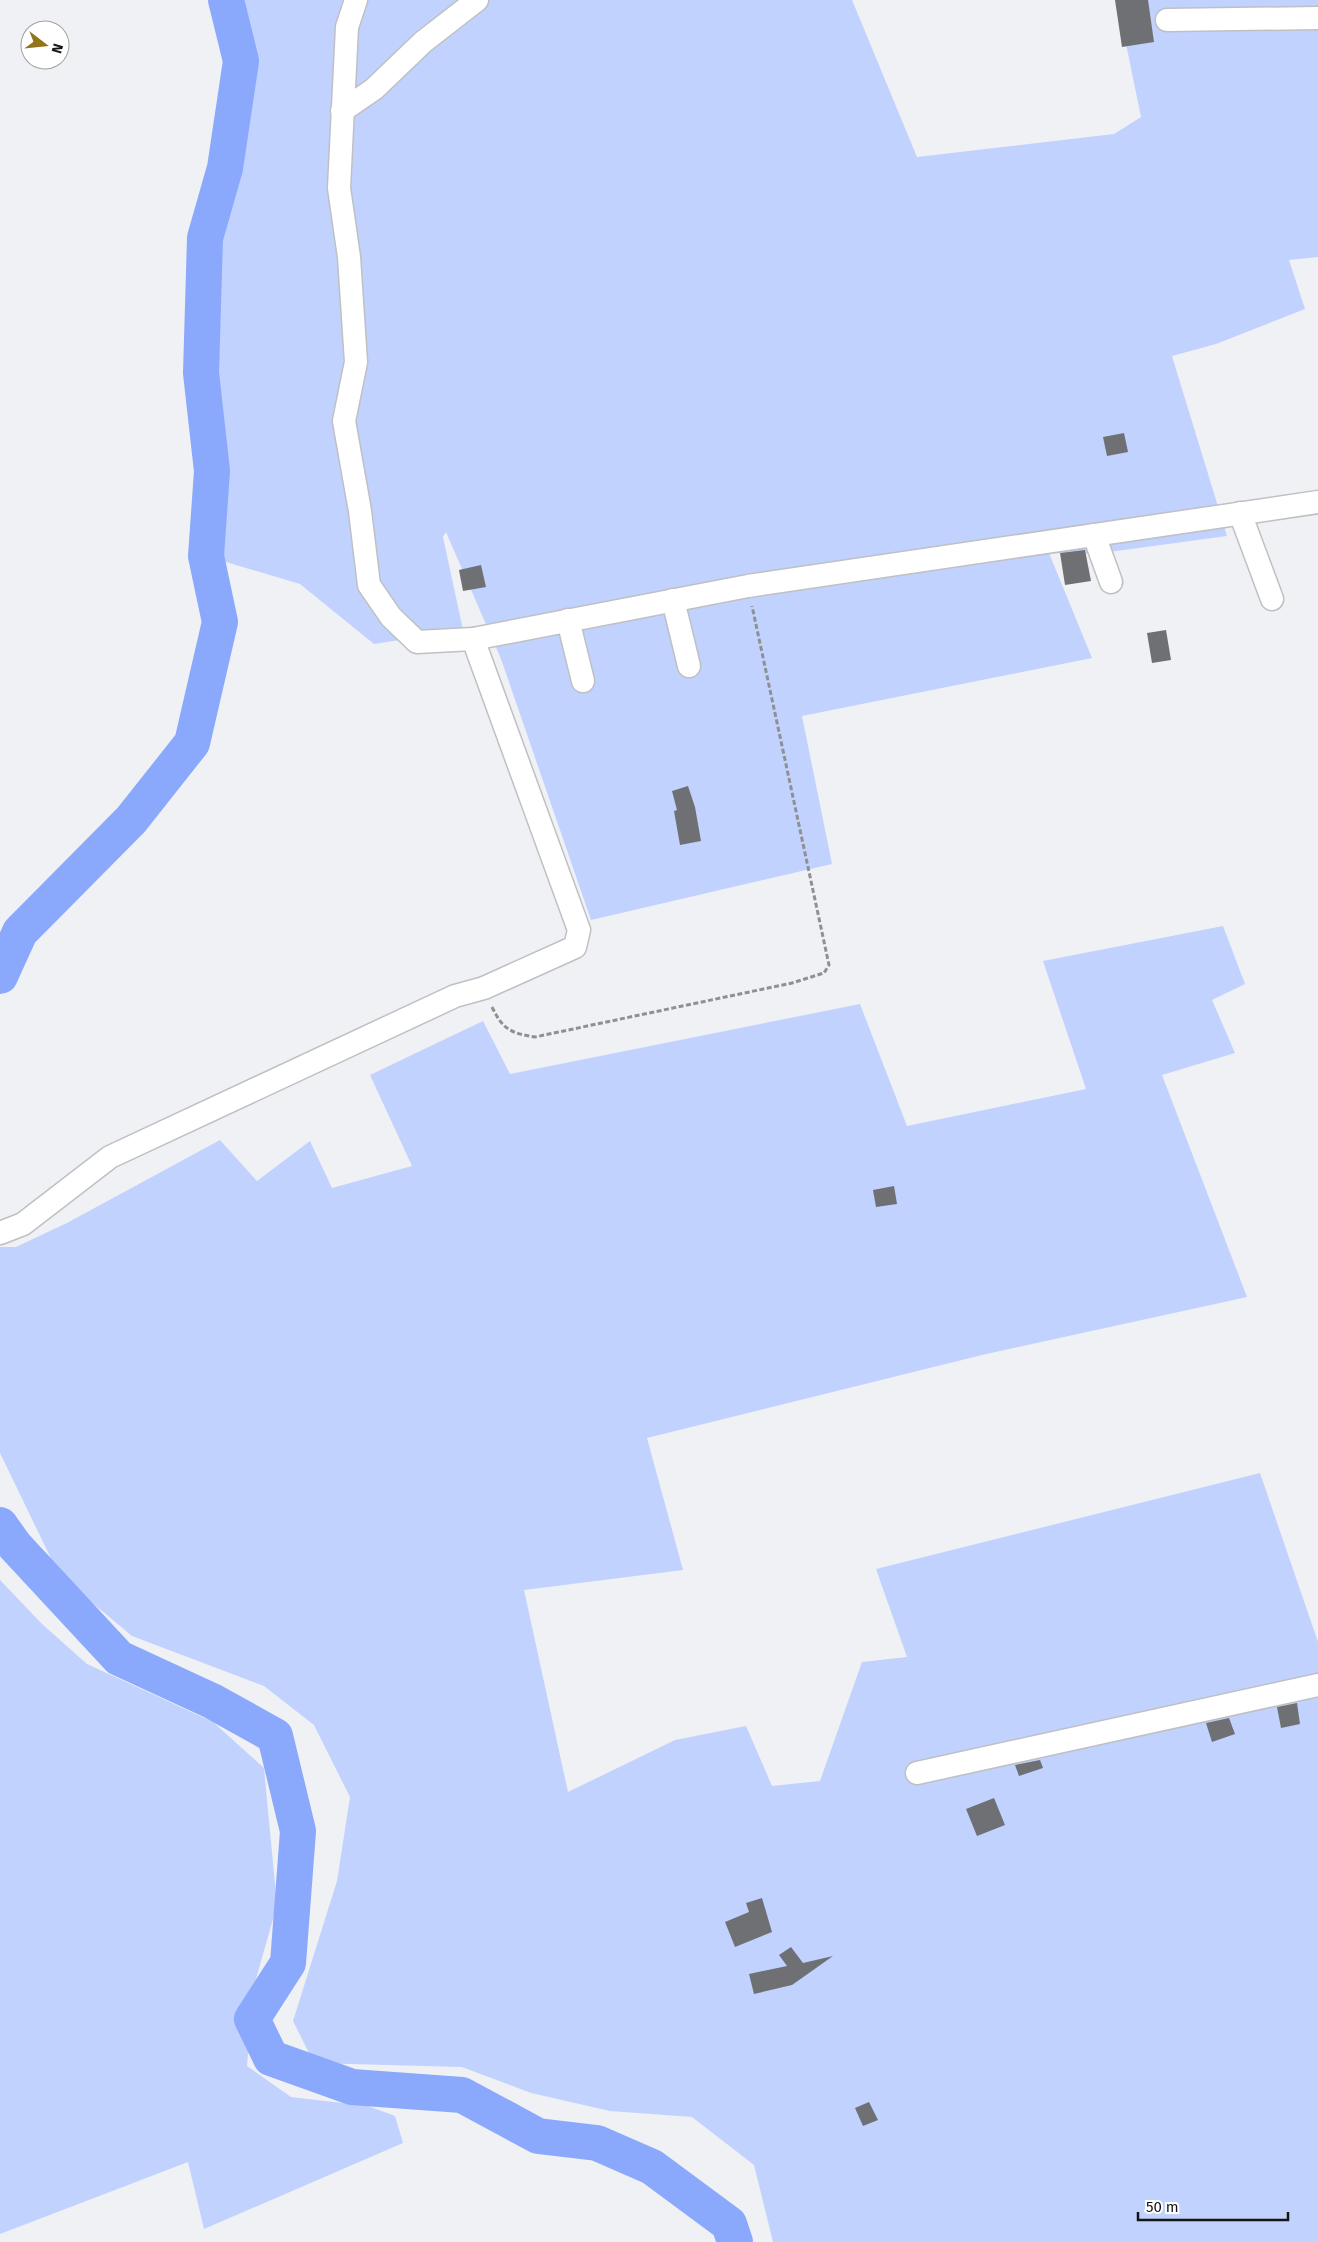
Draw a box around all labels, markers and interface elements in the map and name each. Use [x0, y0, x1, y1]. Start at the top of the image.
north arrow [20, 20, 70, 70]
text: N [48, 42, 66, 55]
scale bar [1138, 2190, 1288, 2222]
text: 50 m [1146, 2198, 1179, 2216]

